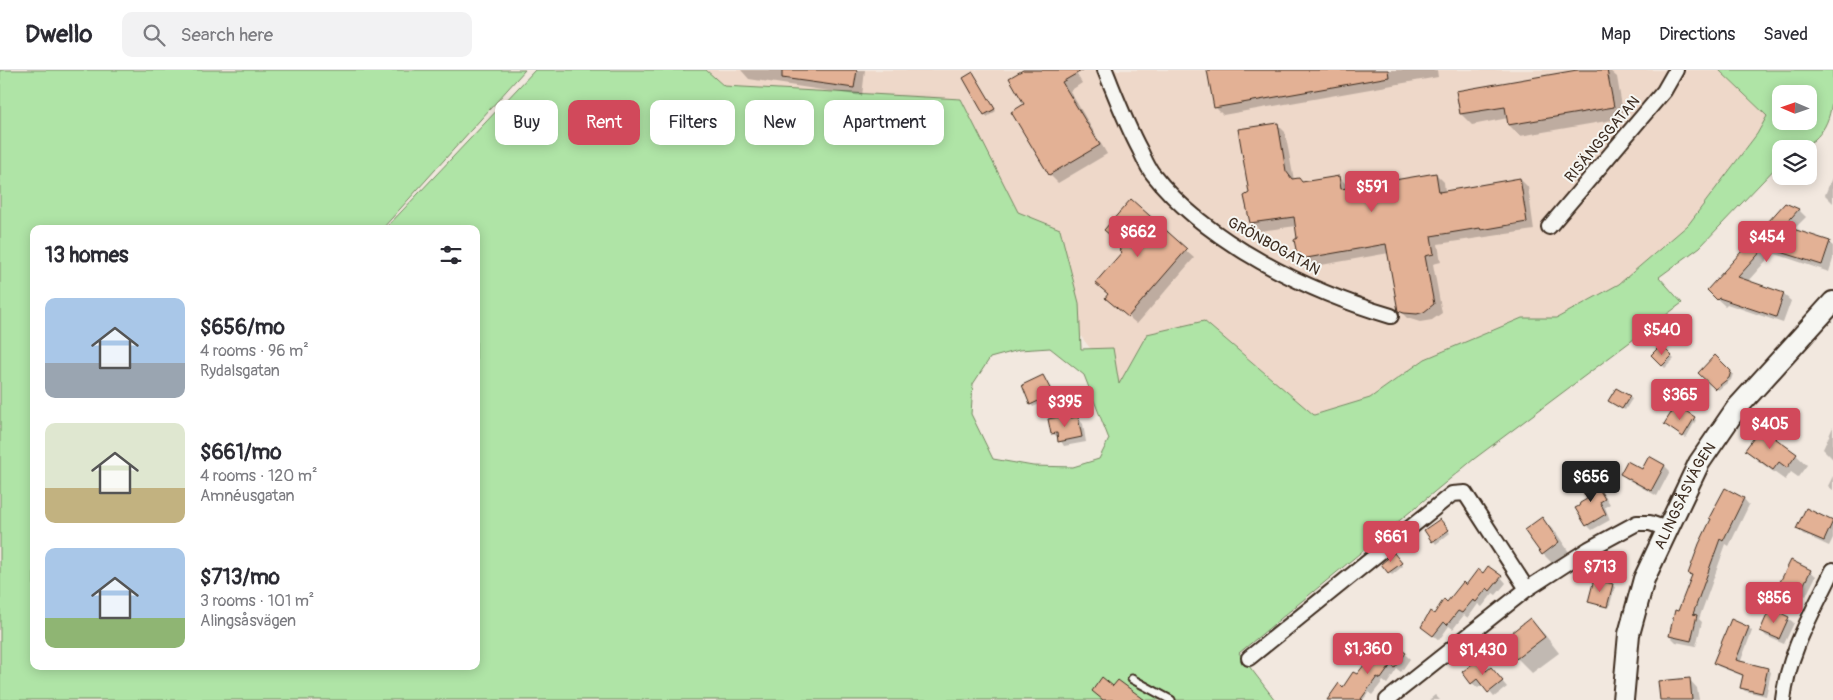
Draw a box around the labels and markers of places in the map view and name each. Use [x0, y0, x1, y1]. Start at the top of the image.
pin: $591 [1342, 170, 1402, 213]
pin: $662 [1108, 216, 1168, 258]
pin: $454 [1737, 220, 1797, 263]
pin: $540 [1632, 314, 1692, 356]
pin: $365 [1650, 378, 1710, 421]
pin: $395 [1035, 386, 1095, 428]
pin: $405 [1740, 408, 1800, 450]
pin: $656 [1561, 460, 1621, 503]
pin: $661 [1361, 520, 1421, 563]
pin: $713 [1570, 550, 1630, 593]
pin: $856 [1744, 582, 1804, 624]
pin: $1,360 [1327, 632, 1409, 675]
pin: $1,430 [1442, 634, 1524, 676]

